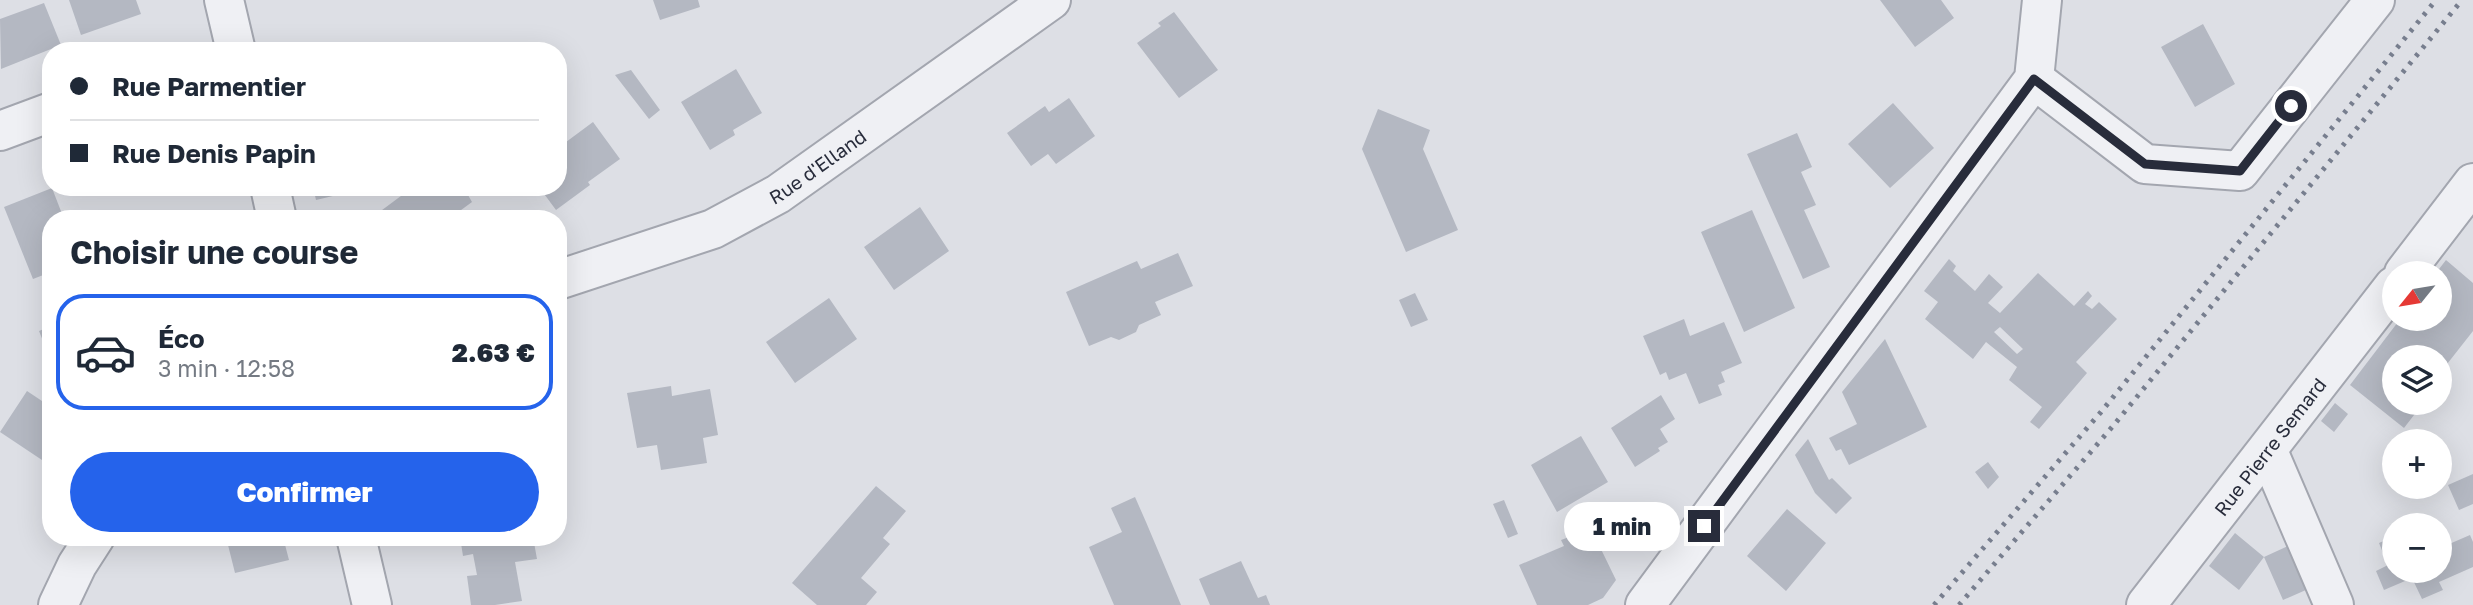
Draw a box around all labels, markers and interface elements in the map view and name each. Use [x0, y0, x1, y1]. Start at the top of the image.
text: Rue Parmentier [112, 71, 306, 102]
route start [2275, 90, 2307, 122]
street label: Rue d'Elland [765, 124, 870, 208]
text: Rue Denis Papin [112, 138, 316, 169]
text: Choisir une course [70, 233, 358, 271]
north arrow [2382, 261, 2452, 331]
map controls [2382, 261, 2452, 583]
icon: car [74, 321, 137, 384]
text: Éco [158, 323, 205, 354]
text: 2.63 € [452, 337, 535, 368]
button: layers [2382, 345, 2452, 415]
text: 3 min · 12:58 [158, 354, 295, 382]
street label: Rue Pierre Semard [2209, 373, 2330, 520]
button: + [2382, 429, 2452, 499]
button: Confirmer [70, 452, 539, 532]
callout: 1 min [1564, 502, 1680, 550]
route end [1688, 510, 1720, 542]
text: 1 min [1593, 512, 1651, 540]
button: − [2382, 513, 2452, 583]

